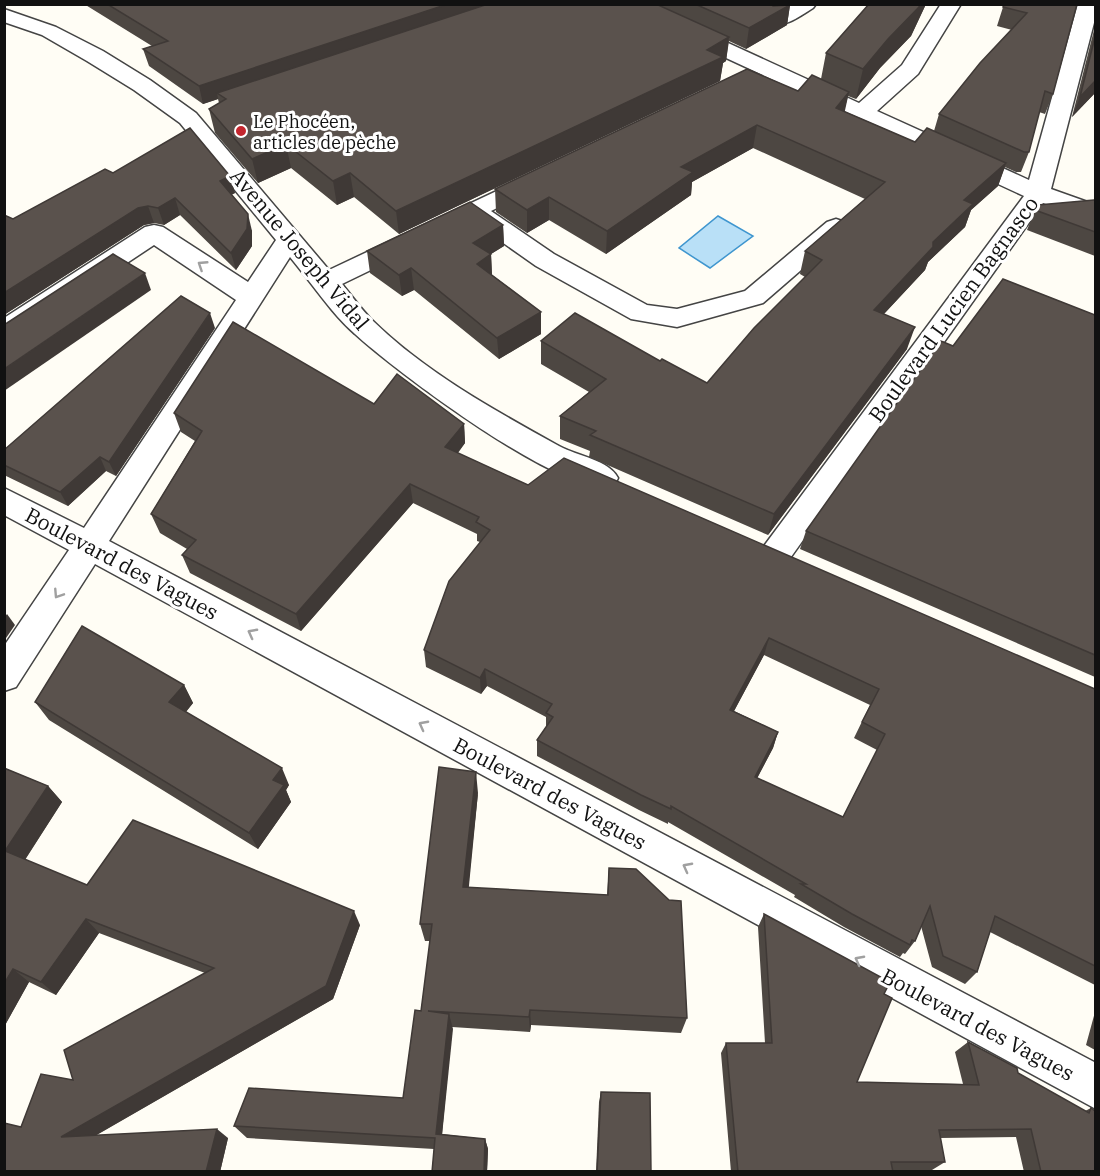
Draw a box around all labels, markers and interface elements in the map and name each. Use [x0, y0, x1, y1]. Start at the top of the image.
place label: Le Phocéen, articles de pèche [253, 110, 396, 154]
marker: Le Phocéen, articles de pèche [234, 124, 248, 138]
street label: Avenue Joseph Vidal [224, 162, 376, 336]
street label: Boulevard Lucien Bagnasco [862, 191, 1044, 427]
one-way arrow [198, 260, 208, 272]
street label: Boulevard des Vagues [21, 500, 223, 626]
one-way arrow [53, 588, 65, 598]
one-way arrow [247, 629, 258, 640]
one-way arrow [419, 721, 430, 732]
street label: Boulevard des Vagues [449, 730, 651, 856]
one-way arrow [683, 863, 694, 874]
one-way arrow [855, 956, 865, 967]
street label: Boulevard des Vagues [877, 961, 1079, 1087]

